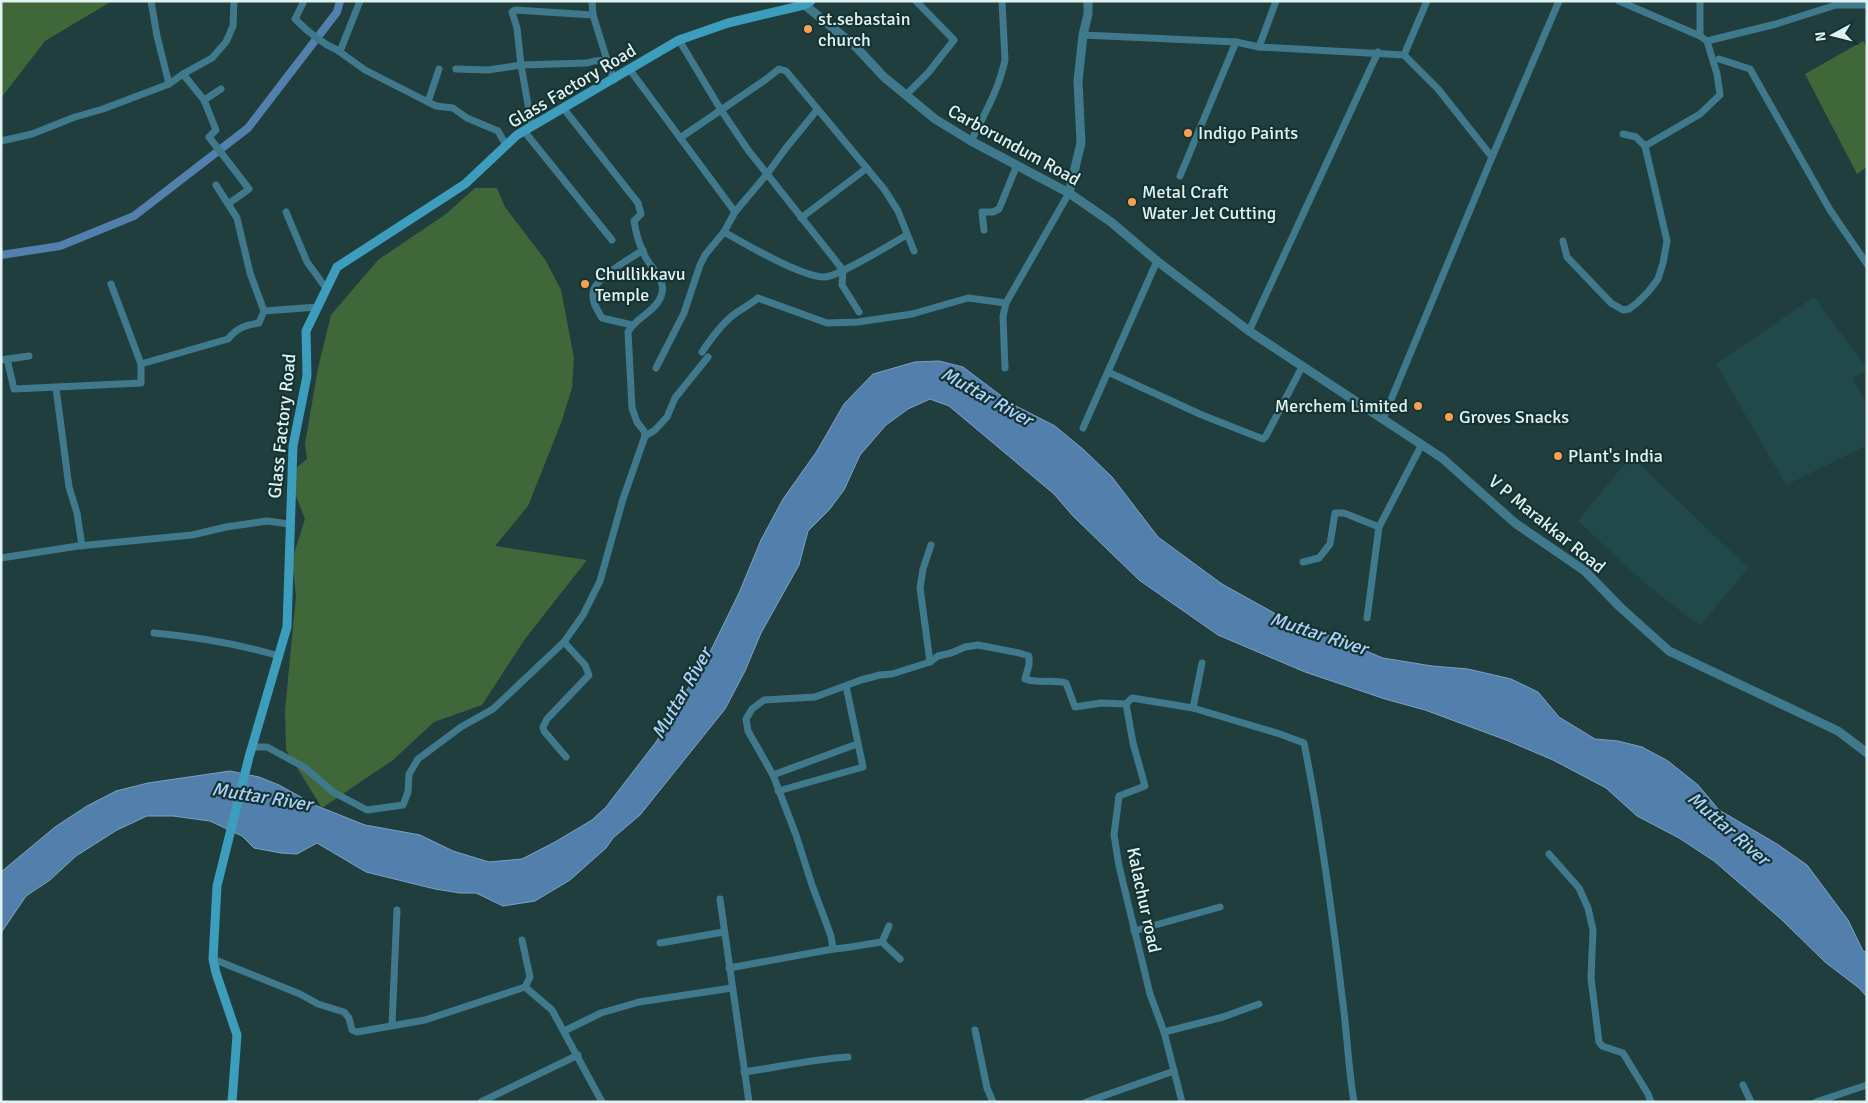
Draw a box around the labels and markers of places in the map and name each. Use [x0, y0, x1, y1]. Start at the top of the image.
place label: st.sebastain church [818, 8, 910, 51]
marker: st.sebastain church [802, 23, 814, 35]
place label: Indigo Paints [1198, 122, 1298, 144]
marker: Indigo Paints [1182, 127, 1194, 139]
place label: Metal Craft Water Jet Cutting [1142, 181, 1276, 224]
marker: Metal Craft Water Jet Cutting [1126, 196, 1138, 208]
place label: Chullikkavu Temple [595, 263, 686, 306]
marker: Chullikkavu Temple [579, 278, 591, 290]
place label: Merchem Limited [1275, 395, 1408, 417]
marker: Merchem Limited [1412, 400, 1424, 412]
place label: Groves Snacks [1459, 406, 1569, 428]
marker: Groves Snacks [1443, 411, 1455, 423]
place label: Plant's India [1568, 445, 1663, 467]
marker: Plant's India [1552, 450, 1564, 462]

